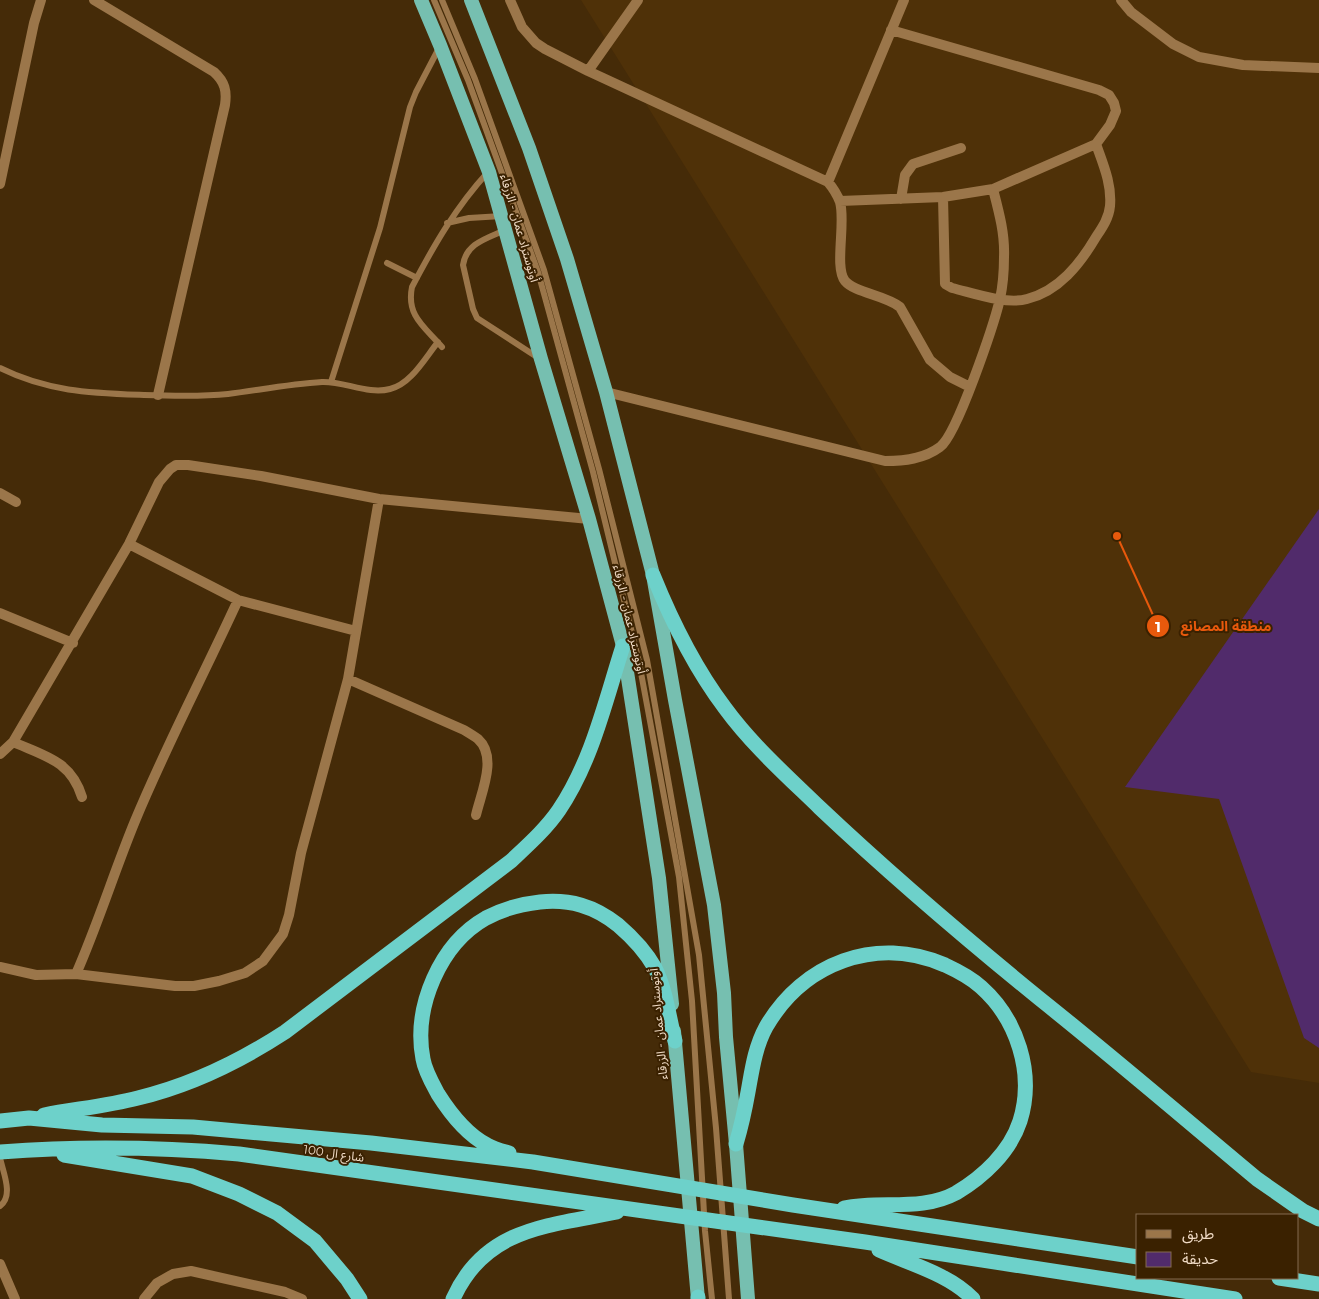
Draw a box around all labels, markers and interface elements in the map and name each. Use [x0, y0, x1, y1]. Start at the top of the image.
street label: أوتوستراد عمان - الزرقاء [497, 172, 543, 284]
street label: أوتوستراد عمان - الزرقاء [610, 563, 650, 675]
callout: منطقة المصانع [1145, 612, 1281, 641]
text: 1 [1155, 617, 1161, 636]
text: منطقة المصانع [1181, 617, 1272, 636]
street label: أوتوستراد عمان - الزرقاء [646, 968, 670, 1080]
street label: شارع ال 100 [302, 1141, 365, 1167]
legend [1136, 1214, 1299, 1279]
text: طريق [1182, 1224, 1214, 1244]
text: حديقة [1182, 1249, 1218, 1268]

